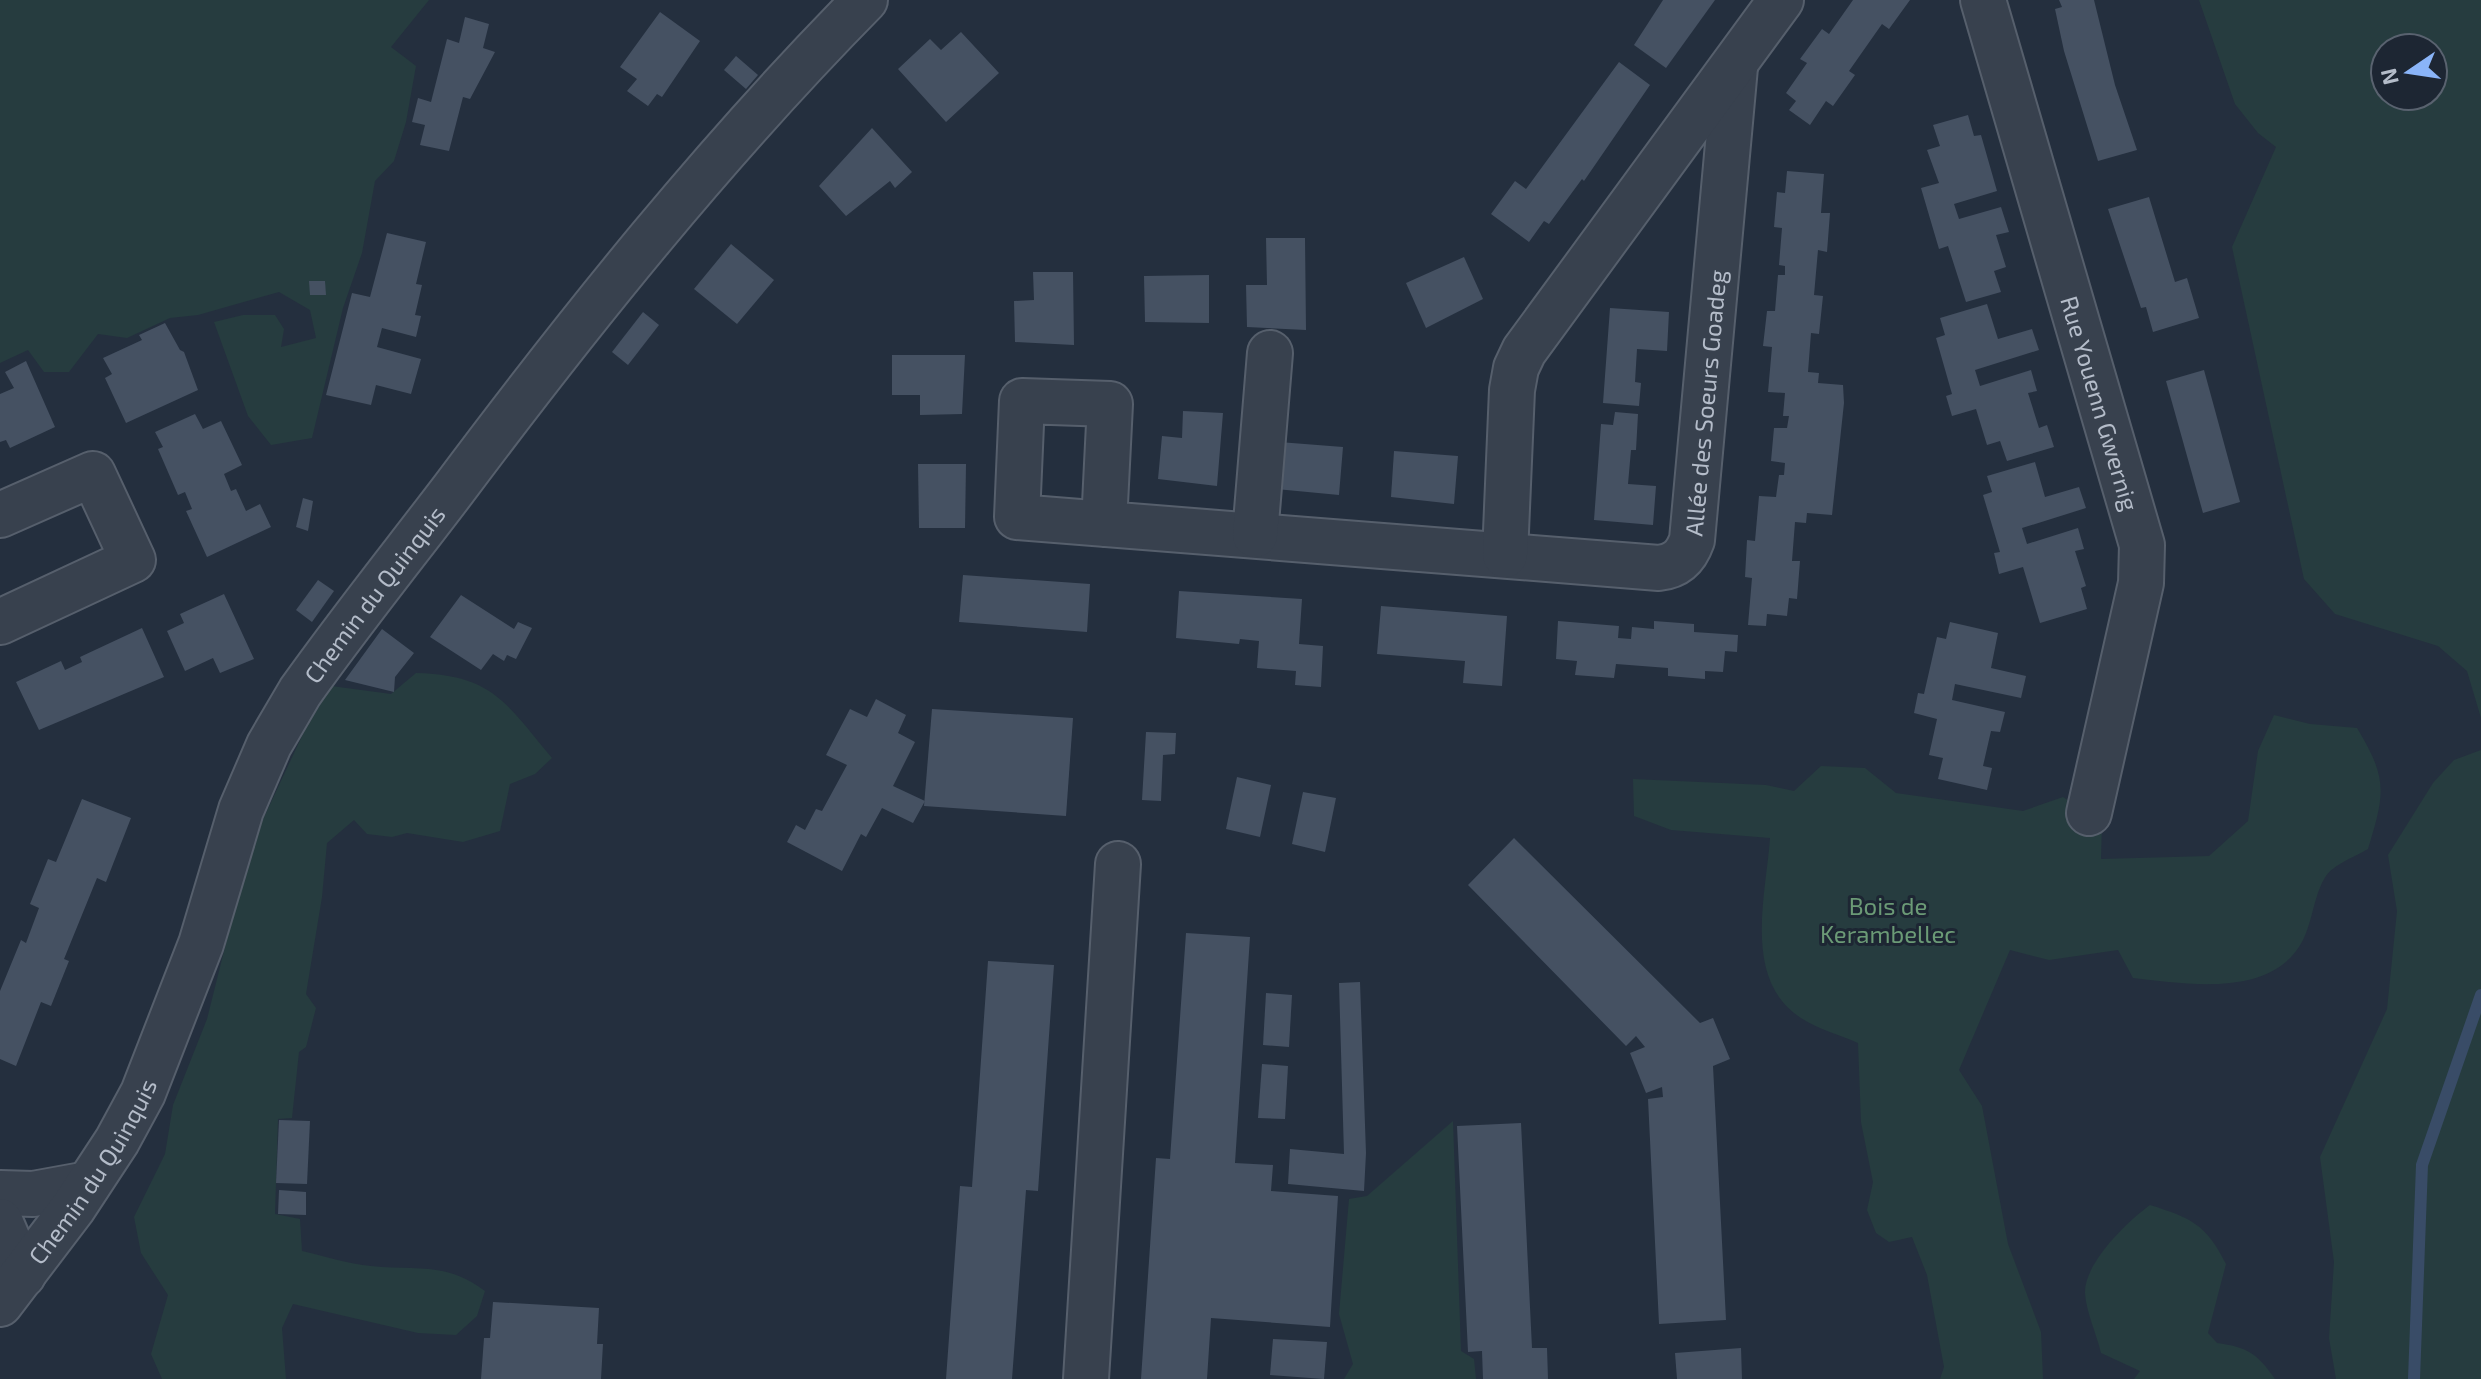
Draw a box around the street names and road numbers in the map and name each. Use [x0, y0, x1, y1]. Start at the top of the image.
street label: Allée des Soeurs Goadeg [1678, 269, 1731, 537]
street label: Rue Youenn Gwernig [2056, 292, 2146, 514]
street label: Chemin du Quinquis [297, 500, 450, 688]
street label: Chemin du Quinquis [21, 1075, 162, 1269]

